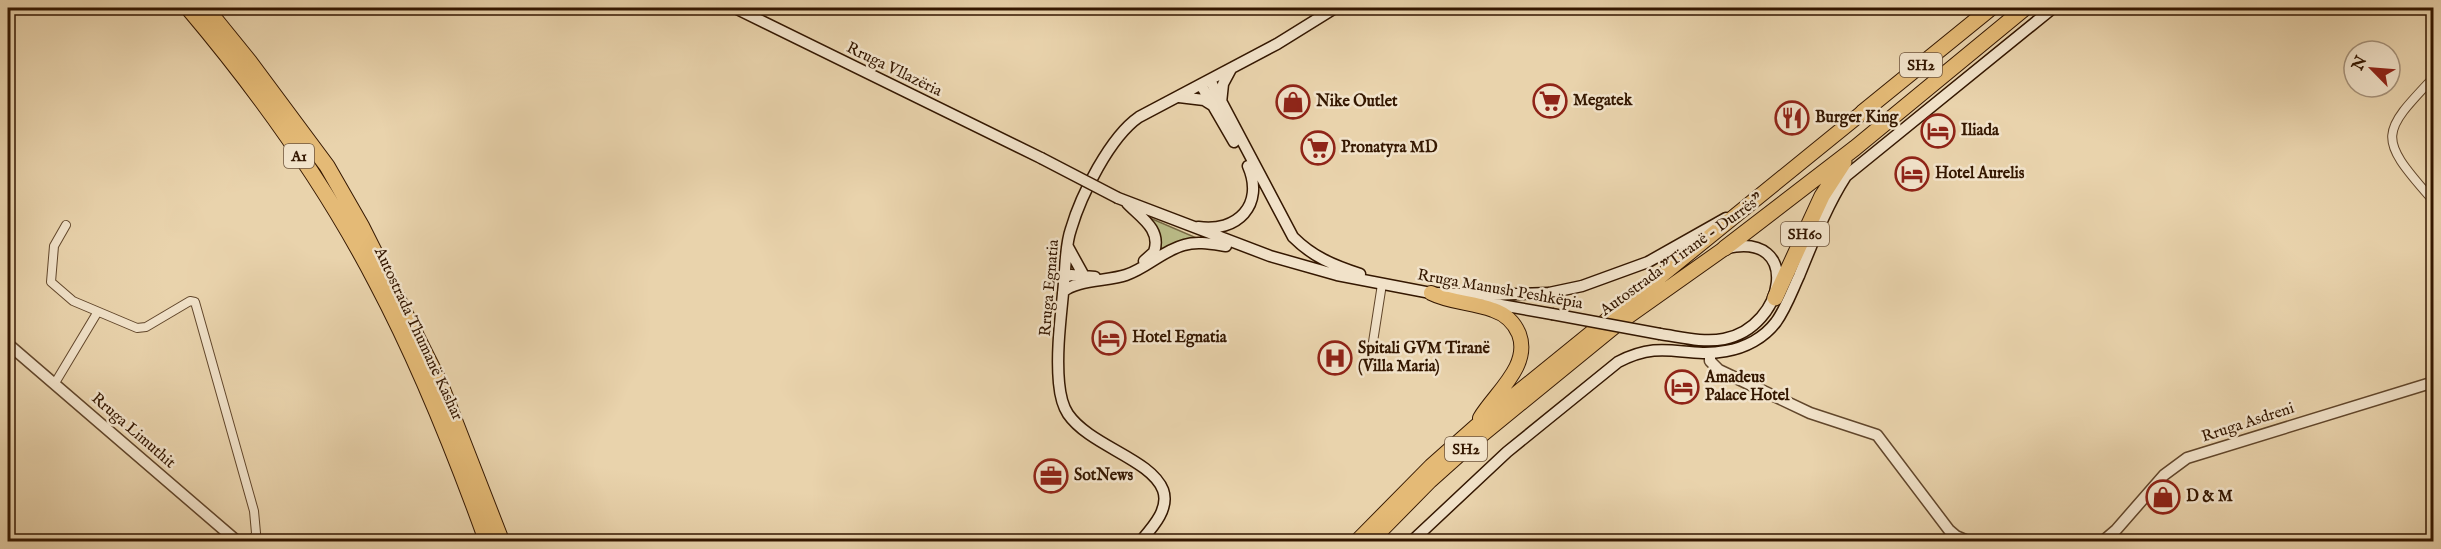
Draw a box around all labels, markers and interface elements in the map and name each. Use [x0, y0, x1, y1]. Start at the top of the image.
street label: Rruga Vllazëria [843, 38, 945, 102]
north arrow [2342, 39, 2402, 99]
road number: SH2 [1900, 53, 1942, 77]
text: N [2348, 53, 2372, 75]
supermarket icon: Megatek [1532, 83, 1568, 119]
shop icon: Nike Outlet [1275, 84, 1311, 120]
place label: Megatek [1573, 91, 1633, 111]
place label: Nike Outlet [1315, 92, 1398, 112]
restaurant icon: Burger King [1774, 100, 1810, 136]
place label: Burger King [1815, 108, 1900, 128]
hotel icon: Iliada [1920, 113, 1956, 149]
place label: Iliada [1961, 121, 2000, 141]
supermarket icon: Pronatyra MD [1300, 130, 1336, 166]
place label: Pronatyra MD [1341, 138, 1438, 158]
road number: A1 [284, 144, 314, 168]
hotel icon: Hotel Aurelis [1894, 156, 1930, 192]
place label: Hotel Aurelis [1935, 164, 2025, 184]
street label: Autostrada "Tiranë - Durrës" [1596, 189, 1768, 322]
road number: SH60 [1781, 222, 1829, 246]
street label: Rruga Egnatia [1036, 239, 1064, 337]
street label: Autostrada Thumanë Kashar [369, 243, 467, 424]
street label: Rruga Manush Peshkëpia [1416, 266, 1584, 314]
hotel icon: Hotel Egnatia [1091, 320, 1127, 356]
place label: Hotel Egnatia [1132, 328, 1228, 348]
place label: Spitali GVM Tiranë (Villa Maria) [1358, 339, 1490, 377]
hospital icon: Spitali GVM Tiranë (Villa Maria) [1317, 340, 1353, 376]
place label: Amadeus Palace Hotel [1704, 368, 1790, 406]
hotel icon: Amadeus Palace Hotel [1664, 369, 1700, 405]
street label: Rruga Limuthit [87, 389, 180, 473]
street label: Rruga Asdreni [2199, 399, 2297, 447]
road number: SH2 [1445, 437, 1487, 461]
office icon: SotNews [1033, 458, 1069, 494]
place label: SotNews [1074, 466, 1134, 486]
shop icon: D & M [2145, 479, 2181, 515]
place label: D & M [2186, 487, 2233, 507]

